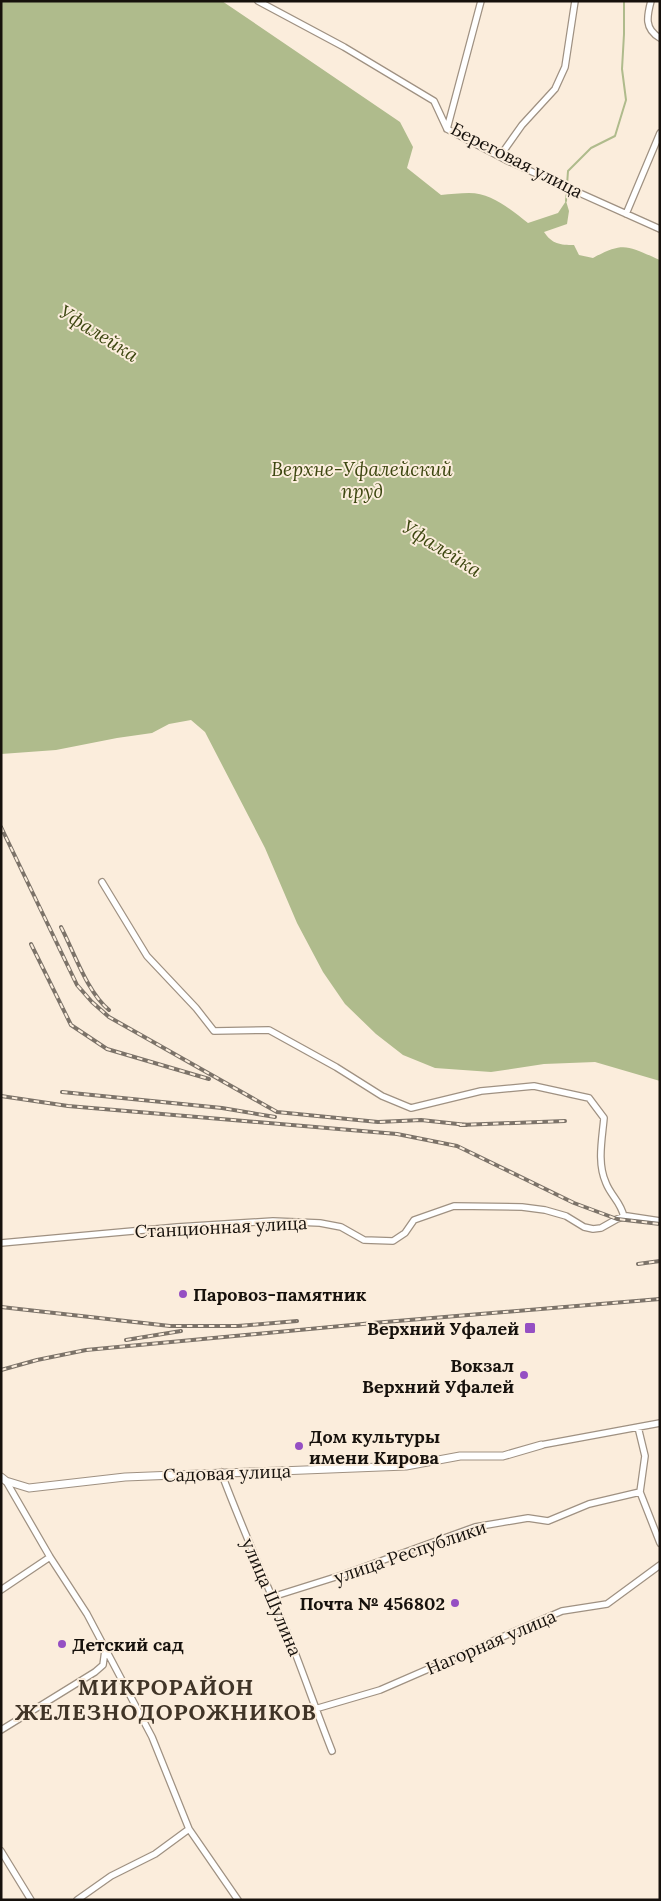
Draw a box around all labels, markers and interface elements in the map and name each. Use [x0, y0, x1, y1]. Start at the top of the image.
street label: Береговая улица [447, 117, 587, 203]
water label: Уфалейка [55, 299, 143, 367]
water label: Верхне-Уфалейский пруд [271, 457, 453, 503]
water label: Уфалейка [398, 514, 486, 582]
street label: Станционная улица [134, 1211, 308, 1243]
place label: Паровоз-памятник [193, 1283, 367, 1306]
marker: Паровоз-памятник [177, 1288, 189, 1300]
place label: Верхний Уфалей [367, 1317, 519, 1340]
marker: Верхний Уфалей [523, 1321, 537, 1335]
place label: Вокзал Верхний Уфалей [362, 1354, 514, 1398]
marker: Вокзал Верхний Уфалей [518, 1369, 530, 1381]
place label: Дом культуры имени Кирова [309, 1425, 440, 1469]
marker: Дом культуры имени Кирова [293, 1440, 305, 1452]
street label: Садовая улица [163, 1459, 291, 1487]
street label: улица Республики [331, 1515, 489, 1589]
street label: улица Шулина [237, 1534, 307, 1660]
place label: Почта № 456802 [300, 1592, 445, 1615]
marker: Почта № 456802 [449, 1597, 461, 1609]
street label: Нагорная улица [422, 1604, 560, 1680]
place label: Детский сад [72, 1633, 184, 1656]
marker: Детский сад [56, 1638, 68, 1650]
district label: МИКРОРАЙОН ЖЕЛЕЗНОДОРОЖНИКОВ [15, 1673, 317, 1726]

